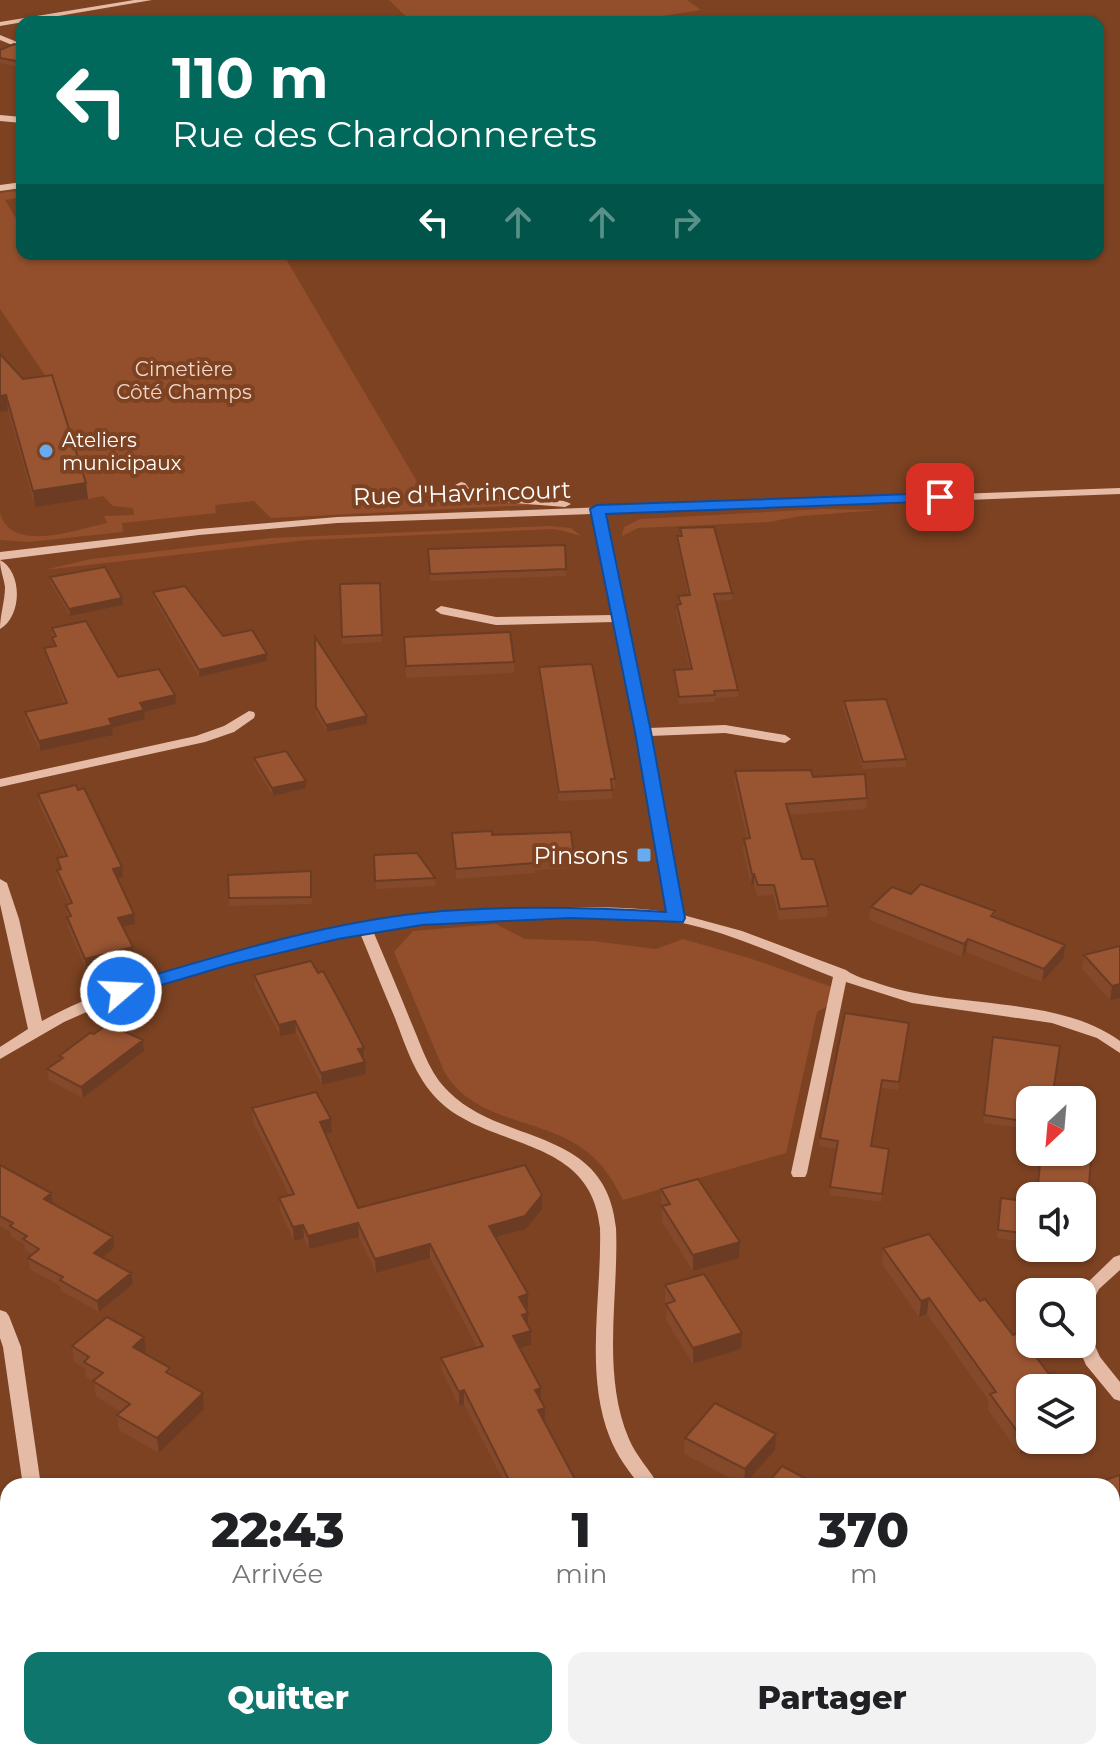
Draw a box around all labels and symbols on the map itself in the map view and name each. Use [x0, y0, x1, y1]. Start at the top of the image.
park label: Cimetière Côté Champs [116, 357, 252, 404]
place label: Ateliers municipaux [62, 428, 182, 475]
marker: Ateliers municipaux [37, 442, 55, 460]
pin [906, 463, 974, 531]
street label: Rue d'Havrincourt [352, 475, 572, 511]
place label: Pinsons [533, 841, 628, 870]
marker: Pinsons [635, 846, 653, 864]
position arrow [79, 949, 163, 1033]
north arrow [1016, 1086, 1096, 1166]

